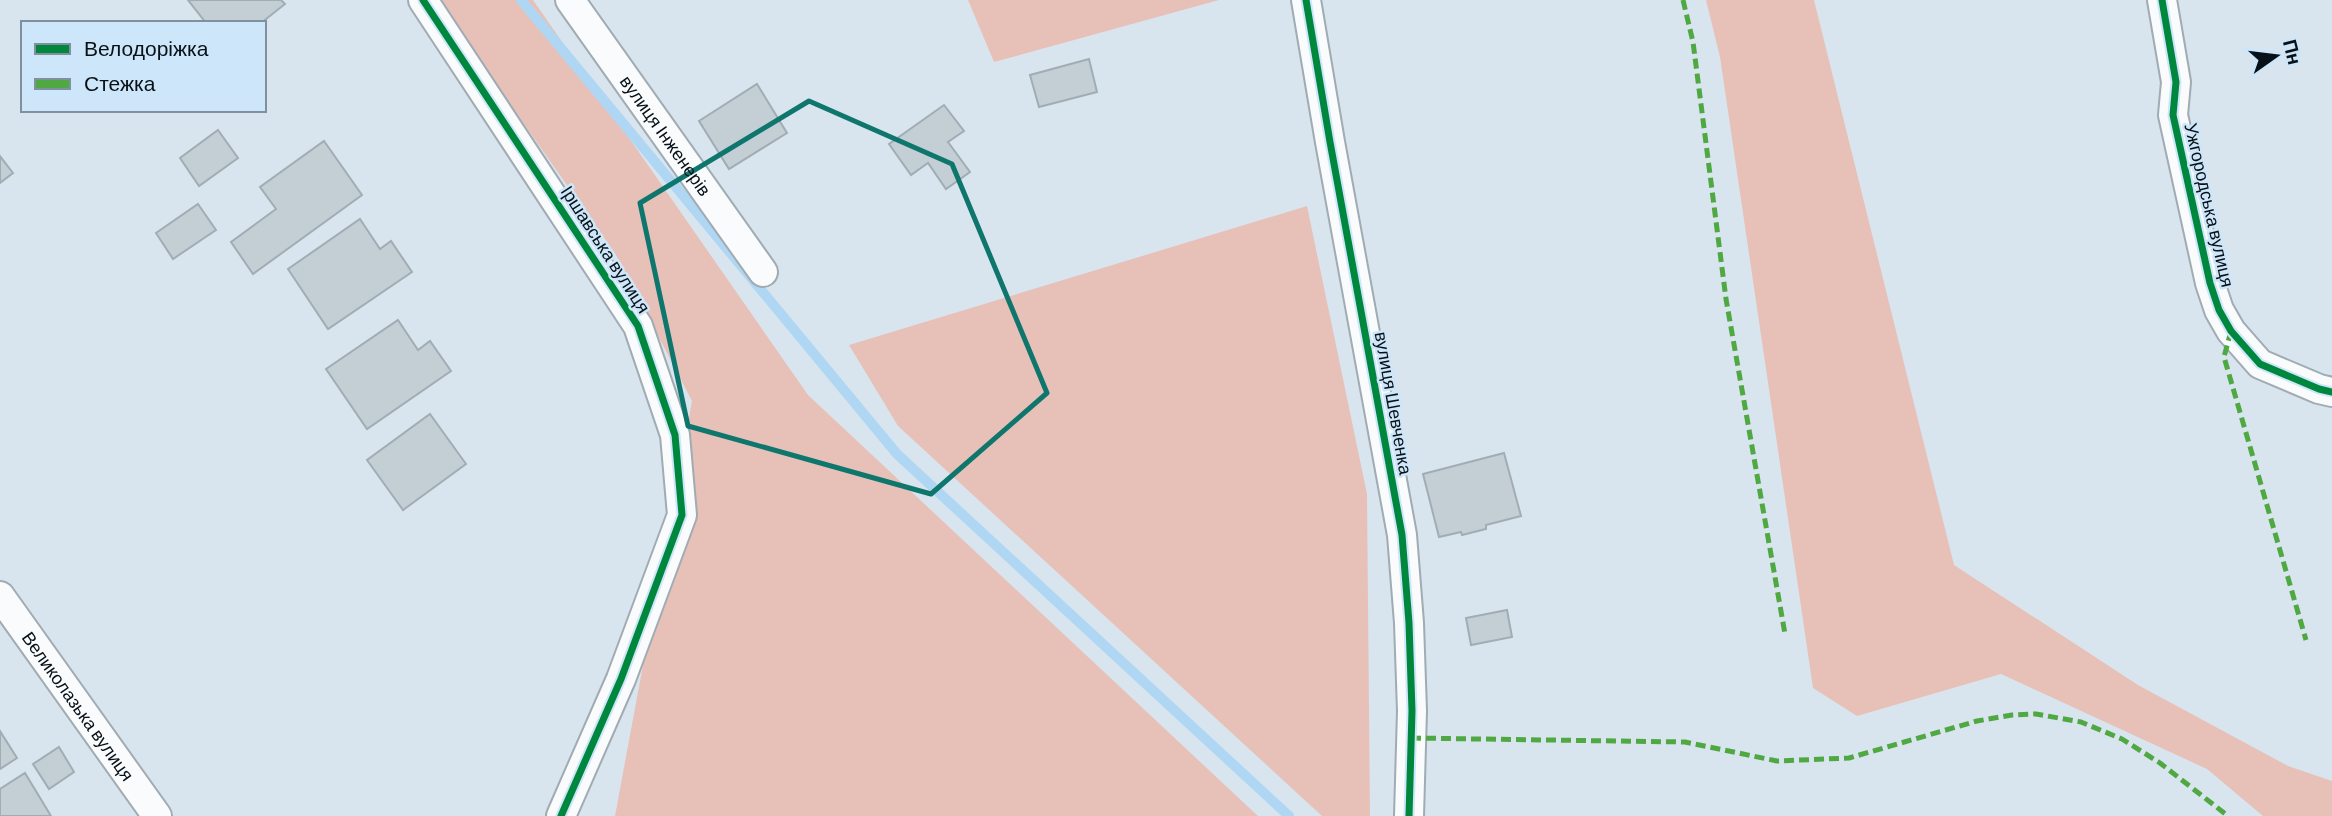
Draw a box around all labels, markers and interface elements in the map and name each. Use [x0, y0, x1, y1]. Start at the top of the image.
legend [21, 21, 266, 112]
north arrow [2241, 21, 2311, 91]
text: Велодоріжка [84, 35, 209, 60]
text: Пн [2279, 37, 2307, 67]
text: Стежка [84, 70, 156, 95]
street label: вулиця Інженерів [616, 71, 716, 200]
street label: Ужгородська вулиця [2180, 121, 2240, 289]
street label: Іршавська вулиця [557, 181, 655, 317]
street label: вулиця Шевченка [1371, 330, 1418, 477]
street label: Великолазька вулиця [18, 627, 139, 785]

